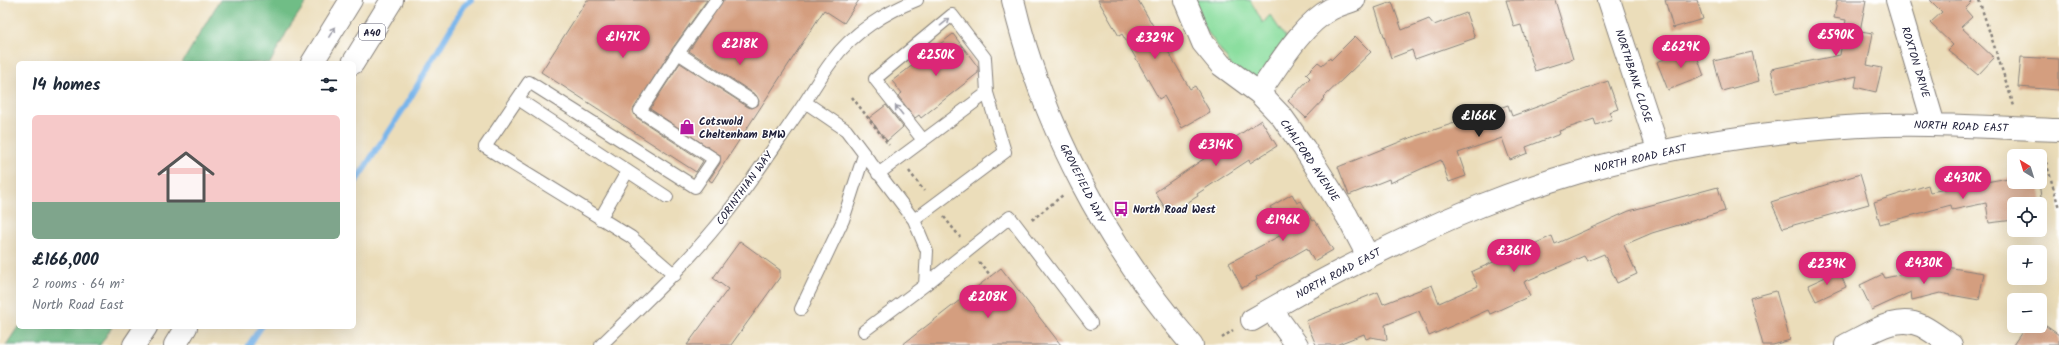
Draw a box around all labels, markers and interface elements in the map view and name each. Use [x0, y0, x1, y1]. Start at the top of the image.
one-way arrow [939, 17, 950, 26]
pin: £590K [1808, 23, 1864, 57]
road number: A40 [359, 24, 385, 40]
street label: ROXTON DRIVE [1896, 24, 1935, 101]
pin: £147K [595, 25, 651, 59]
text: £590K [1817, 25, 1855, 46]
one-way arrow [327, 26, 336, 37]
pin: £329K [1127, 26, 1183, 60]
text: £147K [606, 27, 640, 48]
street label: NORTHBANK CLOSE [1609, 27, 1657, 126]
text: £329K [1136, 28, 1174, 49]
pin: £218K [712, 32, 768, 66]
text: £218K [722, 34, 758, 55]
pin: £629K [1653, 35, 1709, 69]
text: £629K [1662, 37, 1700, 58]
pin: £250K [908, 43, 964, 77]
text: £250K [917, 45, 955, 66]
text: 14 homes [32, 72, 100, 99]
icon: filters [318, 74, 340, 96]
one-way arrow [895, 104, 903, 115]
pin: £166K [1451, 104, 1507, 138]
text: £166K [1461, 106, 1497, 127]
place label: Cotswold Cheltenham BMW [699, 113, 786, 144]
street label: CHALFORD AVENUE [1275, 116, 1344, 206]
street label: NORTH ROAD EAST [1913, 116, 2010, 138]
shop icon: Cotswold Cheltenham BMW [678, 118, 696, 136]
pin: £314K [1188, 133, 1244, 167]
text: £314K [1198, 135, 1234, 156]
street label: NORTH ROAD EAST [1592, 139, 1689, 178]
icon: home [150, 141, 222, 213]
street label: GROVEFIELD WAY [1054, 141, 1110, 227]
street label: CORINTHIAN WAY [712, 147, 778, 229]
north arrow [2007, 149, 2047, 189]
map controls [2007, 149, 2047, 333]
pin: £430K [1935, 166, 1991, 200]
text: £430K [1944, 168, 1982, 189]
button: locate [2007, 197, 2047, 237]
bus stop icon: North Road West [1112, 200, 1130, 218]
place label: North Road West [1133, 201, 1217, 219]
pin: £196K [1255, 208, 1311, 242]
text: £196K [1266, 210, 1300, 231]
pin: £361K [1486, 239, 1542, 273]
text: £361K [1496, 241, 1532, 262]
street label: NORTH ROAD EAST [1293, 243, 1385, 304]
button: + [2007, 245, 2047, 285]
text: £166,000 [32, 247, 99, 274]
pin: £430K [1896, 251, 1952, 285]
pin: £239K [1799, 252, 1855, 286]
text: £430K [1905, 253, 1943, 274]
text: £239K [1808, 254, 1846, 275]
text: 2 rooms · 64 m² [32, 274, 124, 295]
pin: £208K [960, 285, 1016, 319]
text: £208K [968, 287, 1008, 308]
button: − [2007, 293, 2047, 333]
text: North Road East [32, 295, 124, 316]

